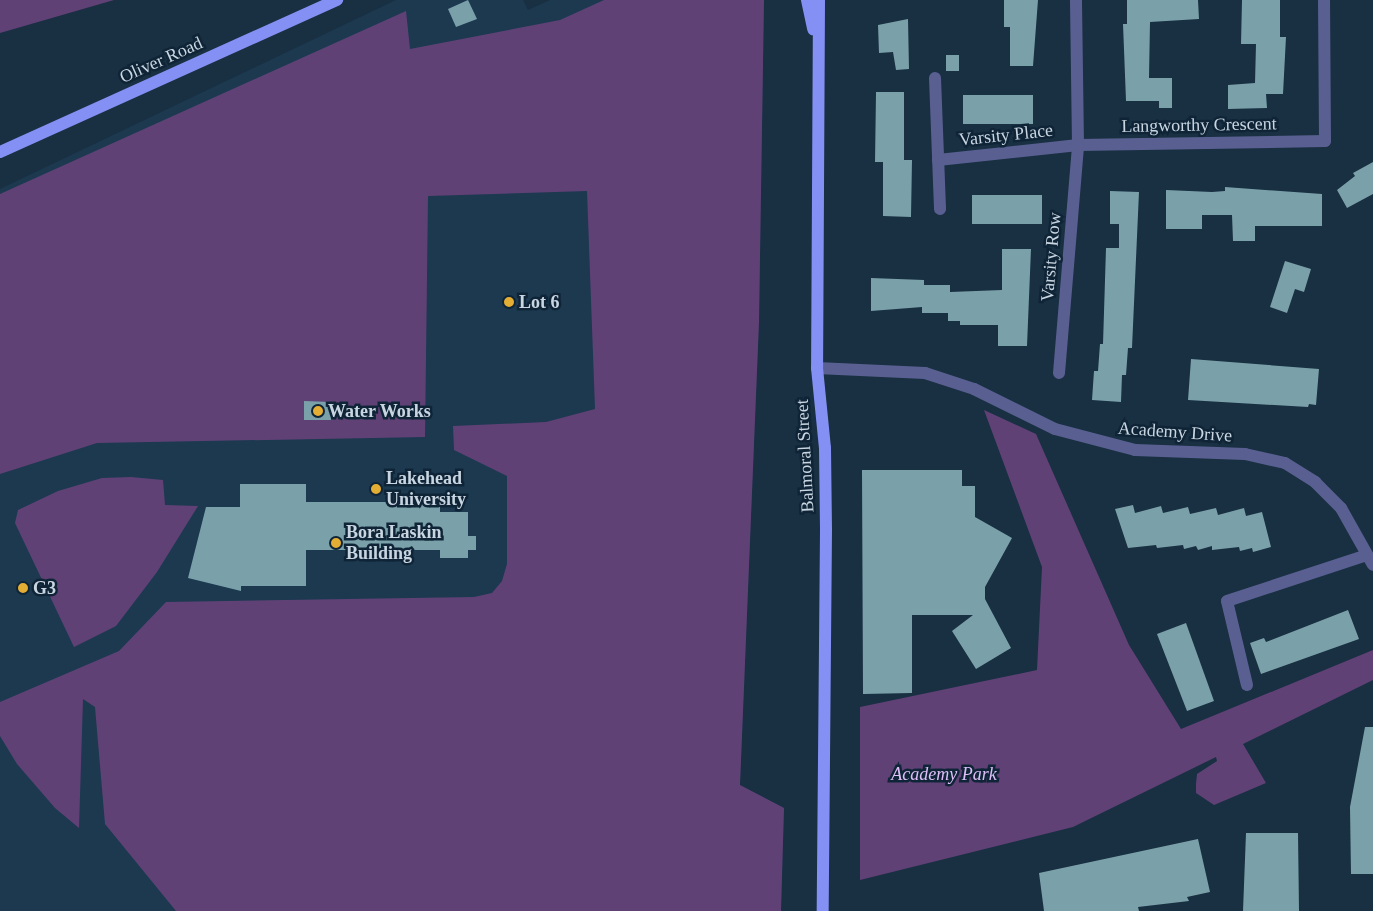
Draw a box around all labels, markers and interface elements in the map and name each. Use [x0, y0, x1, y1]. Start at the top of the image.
street label: Oliver Road [116, 32, 206, 88]
street label: Langworthy Crescent [1121, 113, 1277, 137]
street label: Varsity Place [958, 119, 1054, 151]
street label: Varsity Row [1036, 211, 1066, 303]
place label: Lot 6 [519, 291, 560, 313]
marker: Lot 6 [503, 296, 515, 308]
street label: Balmoral Street [791, 399, 819, 513]
place label: Water Works [328, 400, 431, 422]
marker: Water Works [312, 405, 324, 417]
street label: Academy Drive [1117, 417, 1233, 447]
place label: Lakehead University [386, 468, 466, 510]
marker: Lakehead University [370, 483, 382, 495]
place label: Bora Laskin Building [346, 522, 442, 564]
marker: Bora Laskin Building [330, 537, 342, 549]
place label: G3 [33, 577, 56, 599]
marker: G3 [17, 582, 29, 594]
park label: Academy Park [891, 763, 997, 785]

